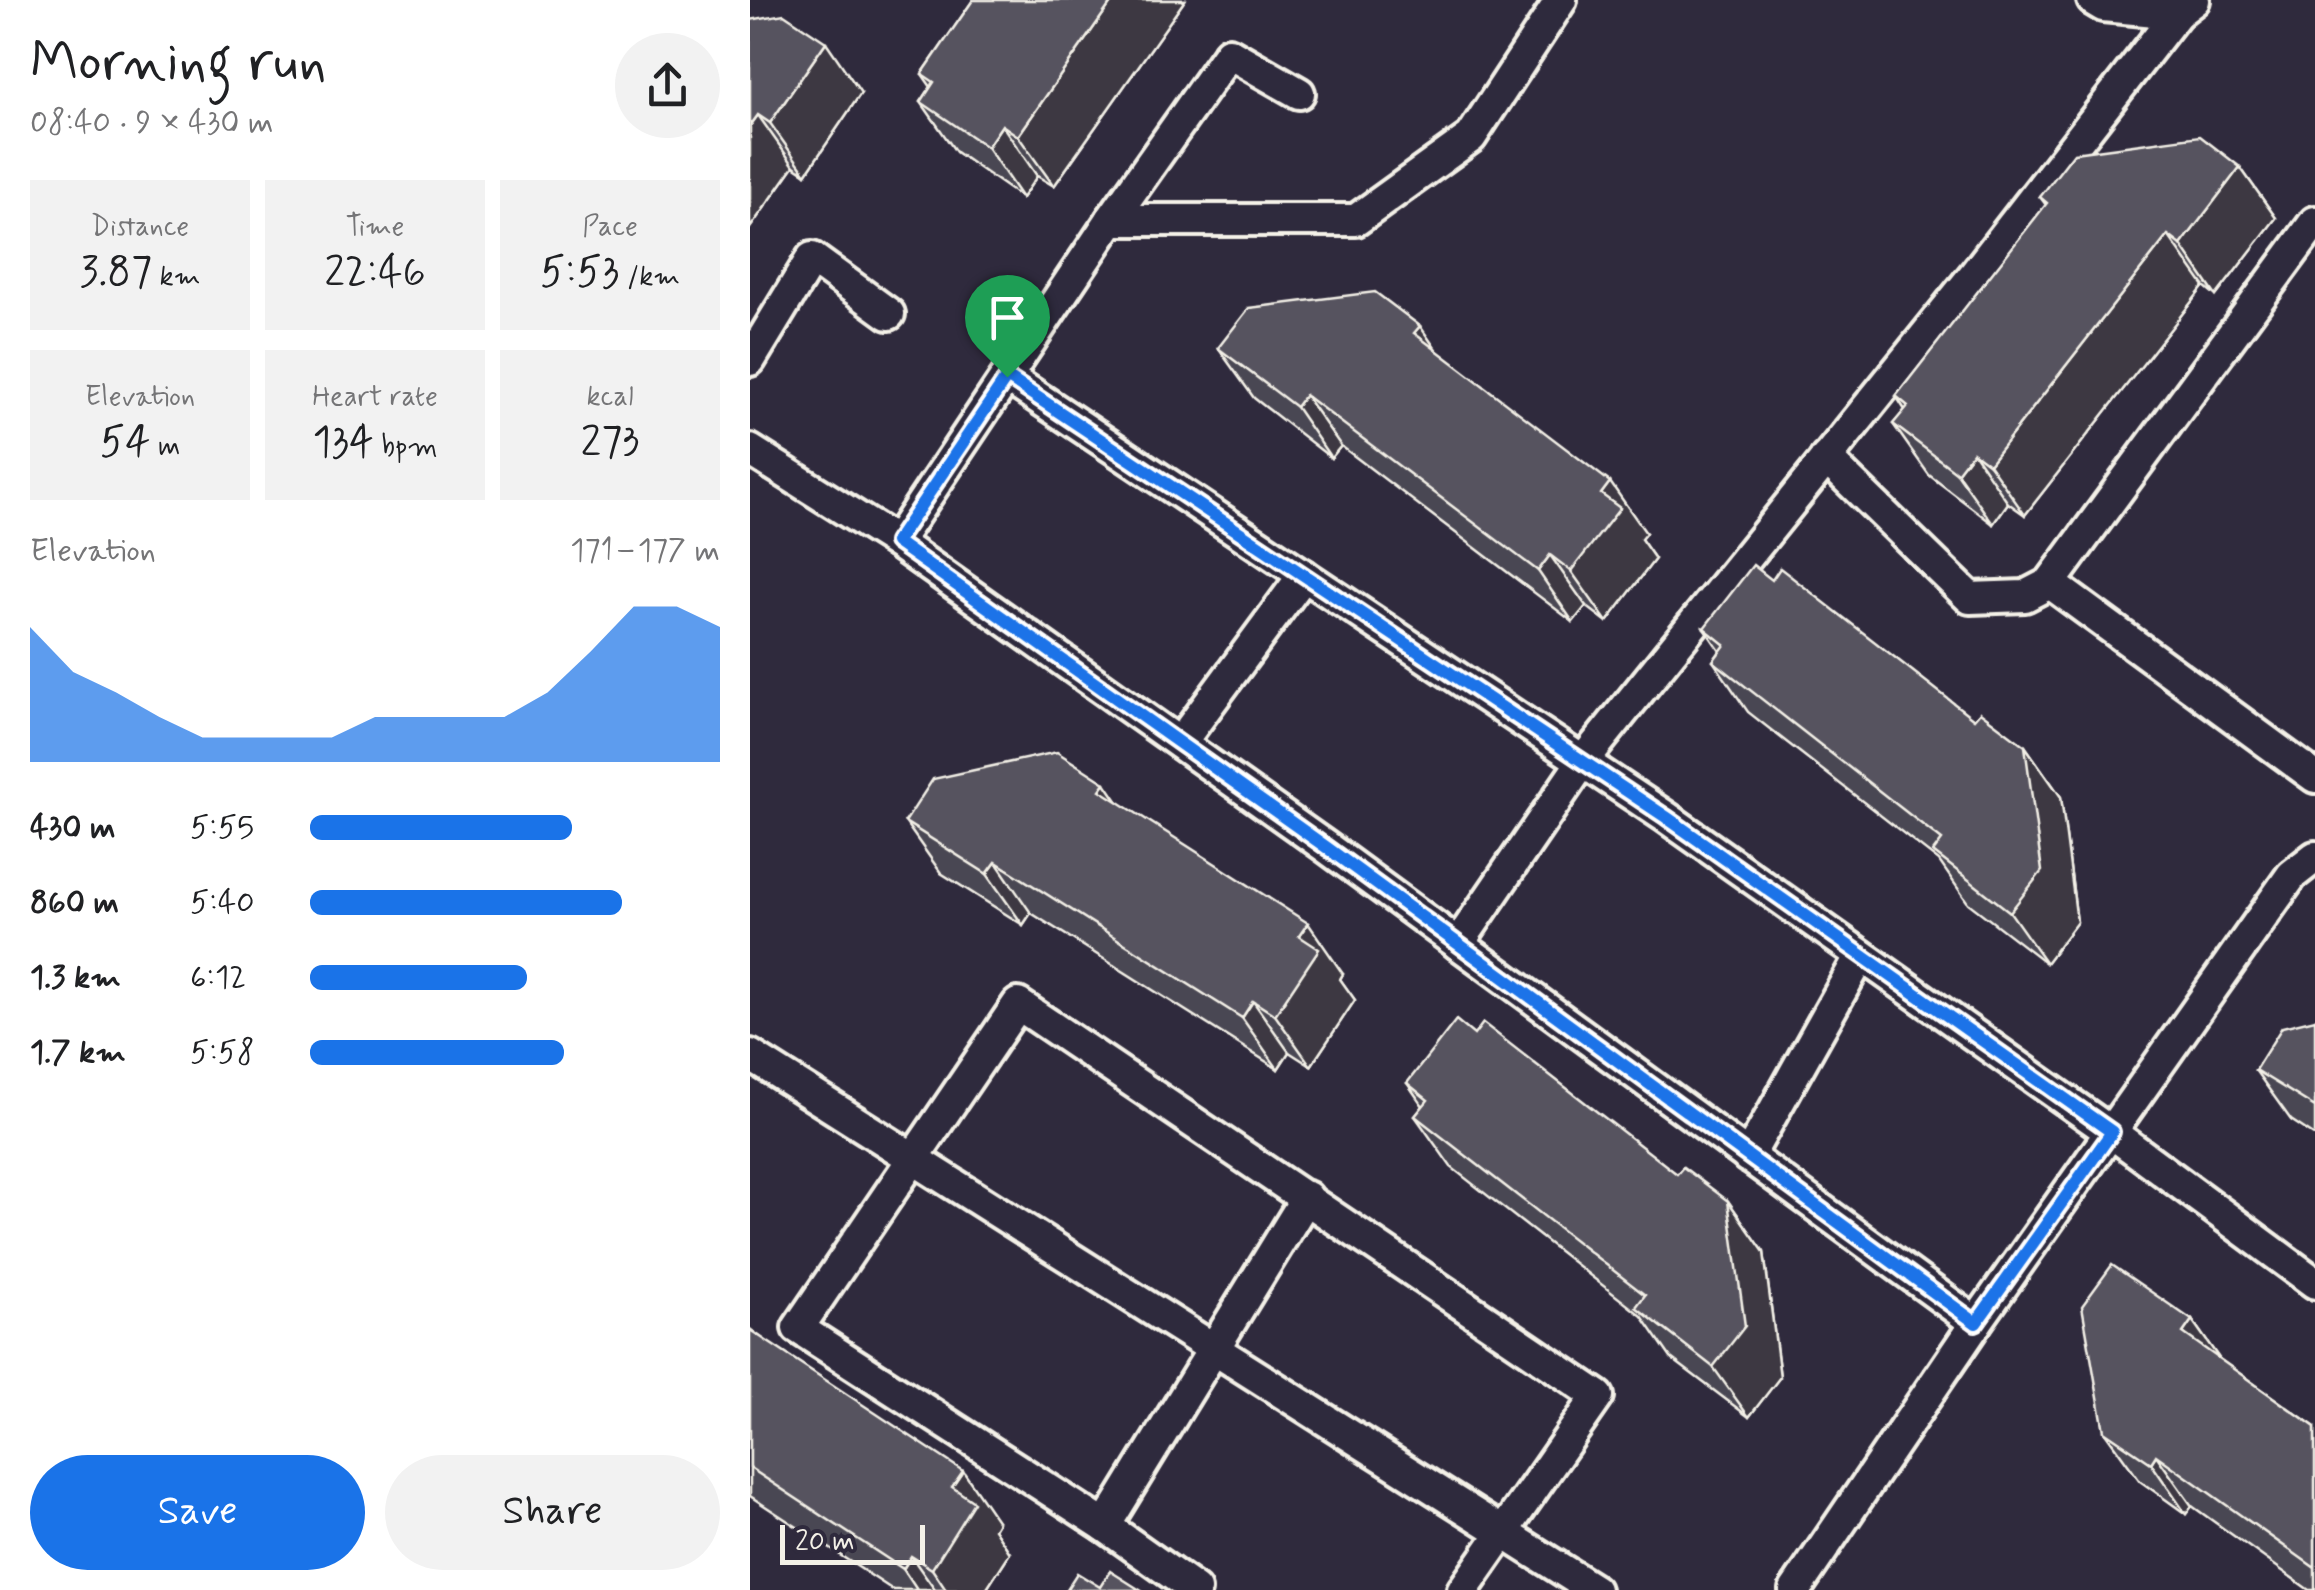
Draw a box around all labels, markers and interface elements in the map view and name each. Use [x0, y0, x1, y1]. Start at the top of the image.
text: Morning run [30, 28, 327, 100]
button: share [615, 33, 720, 138]
text: 08:40 · 9 × 430 m [30, 102, 274, 144]
text: Distance [91, 209, 189, 246]
text: Time [346, 209, 404, 246]
text: Pace [582, 209, 638, 246]
text: 3.87 [80, 246, 152, 301]
text: 22:46 [324, 246, 426, 301]
text: 5:53 [540, 246, 619, 301]
text: km [152, 259, 200, 296]
text: /km [619, 259, 680, 296]
pin [965, 275, 1050, 378]
icon: arrive [980, 290, 1035, 345]
text: Elevation [85, 379, 195, 416]
text: Heart rate [312, 379, 438, 416]
text: kcal [586, 379, 634, 416]
text: 54 [100, 416, 150, 471]
text: 134 [312, 416, 374, 471]
text: 273 [581, 416, 639, 471]
text: m [150, 429, 180, 466]
text: bpm [374, 429, 438, 466]
text: Elevation [30, 530, 156, 572]
text: 171–177 m [570, 530, 720, 572]
text: 430 m [30, 807, 116, 849]
text: 5:55 [190, 807, 254, 849]
text: 860 m [30, 882, 119, 924]
text: 5:40 [190, 882, 255, 924]
text: 1.3 km [30, 957, 121, 999]
text: 6:12 [190, 957, 246, 999]
text: 1.7 km [30, 1032, 126, 1074]
text: 5:58 [190, 1032, 254, 1074]
button: Save [30, 1455, 365, 1570]
button: Share [385, 1455, 720, 1570]
scale bar [780, 1520, 925, 1564]
text: 20 m [795, 1524, 855, 1561]

